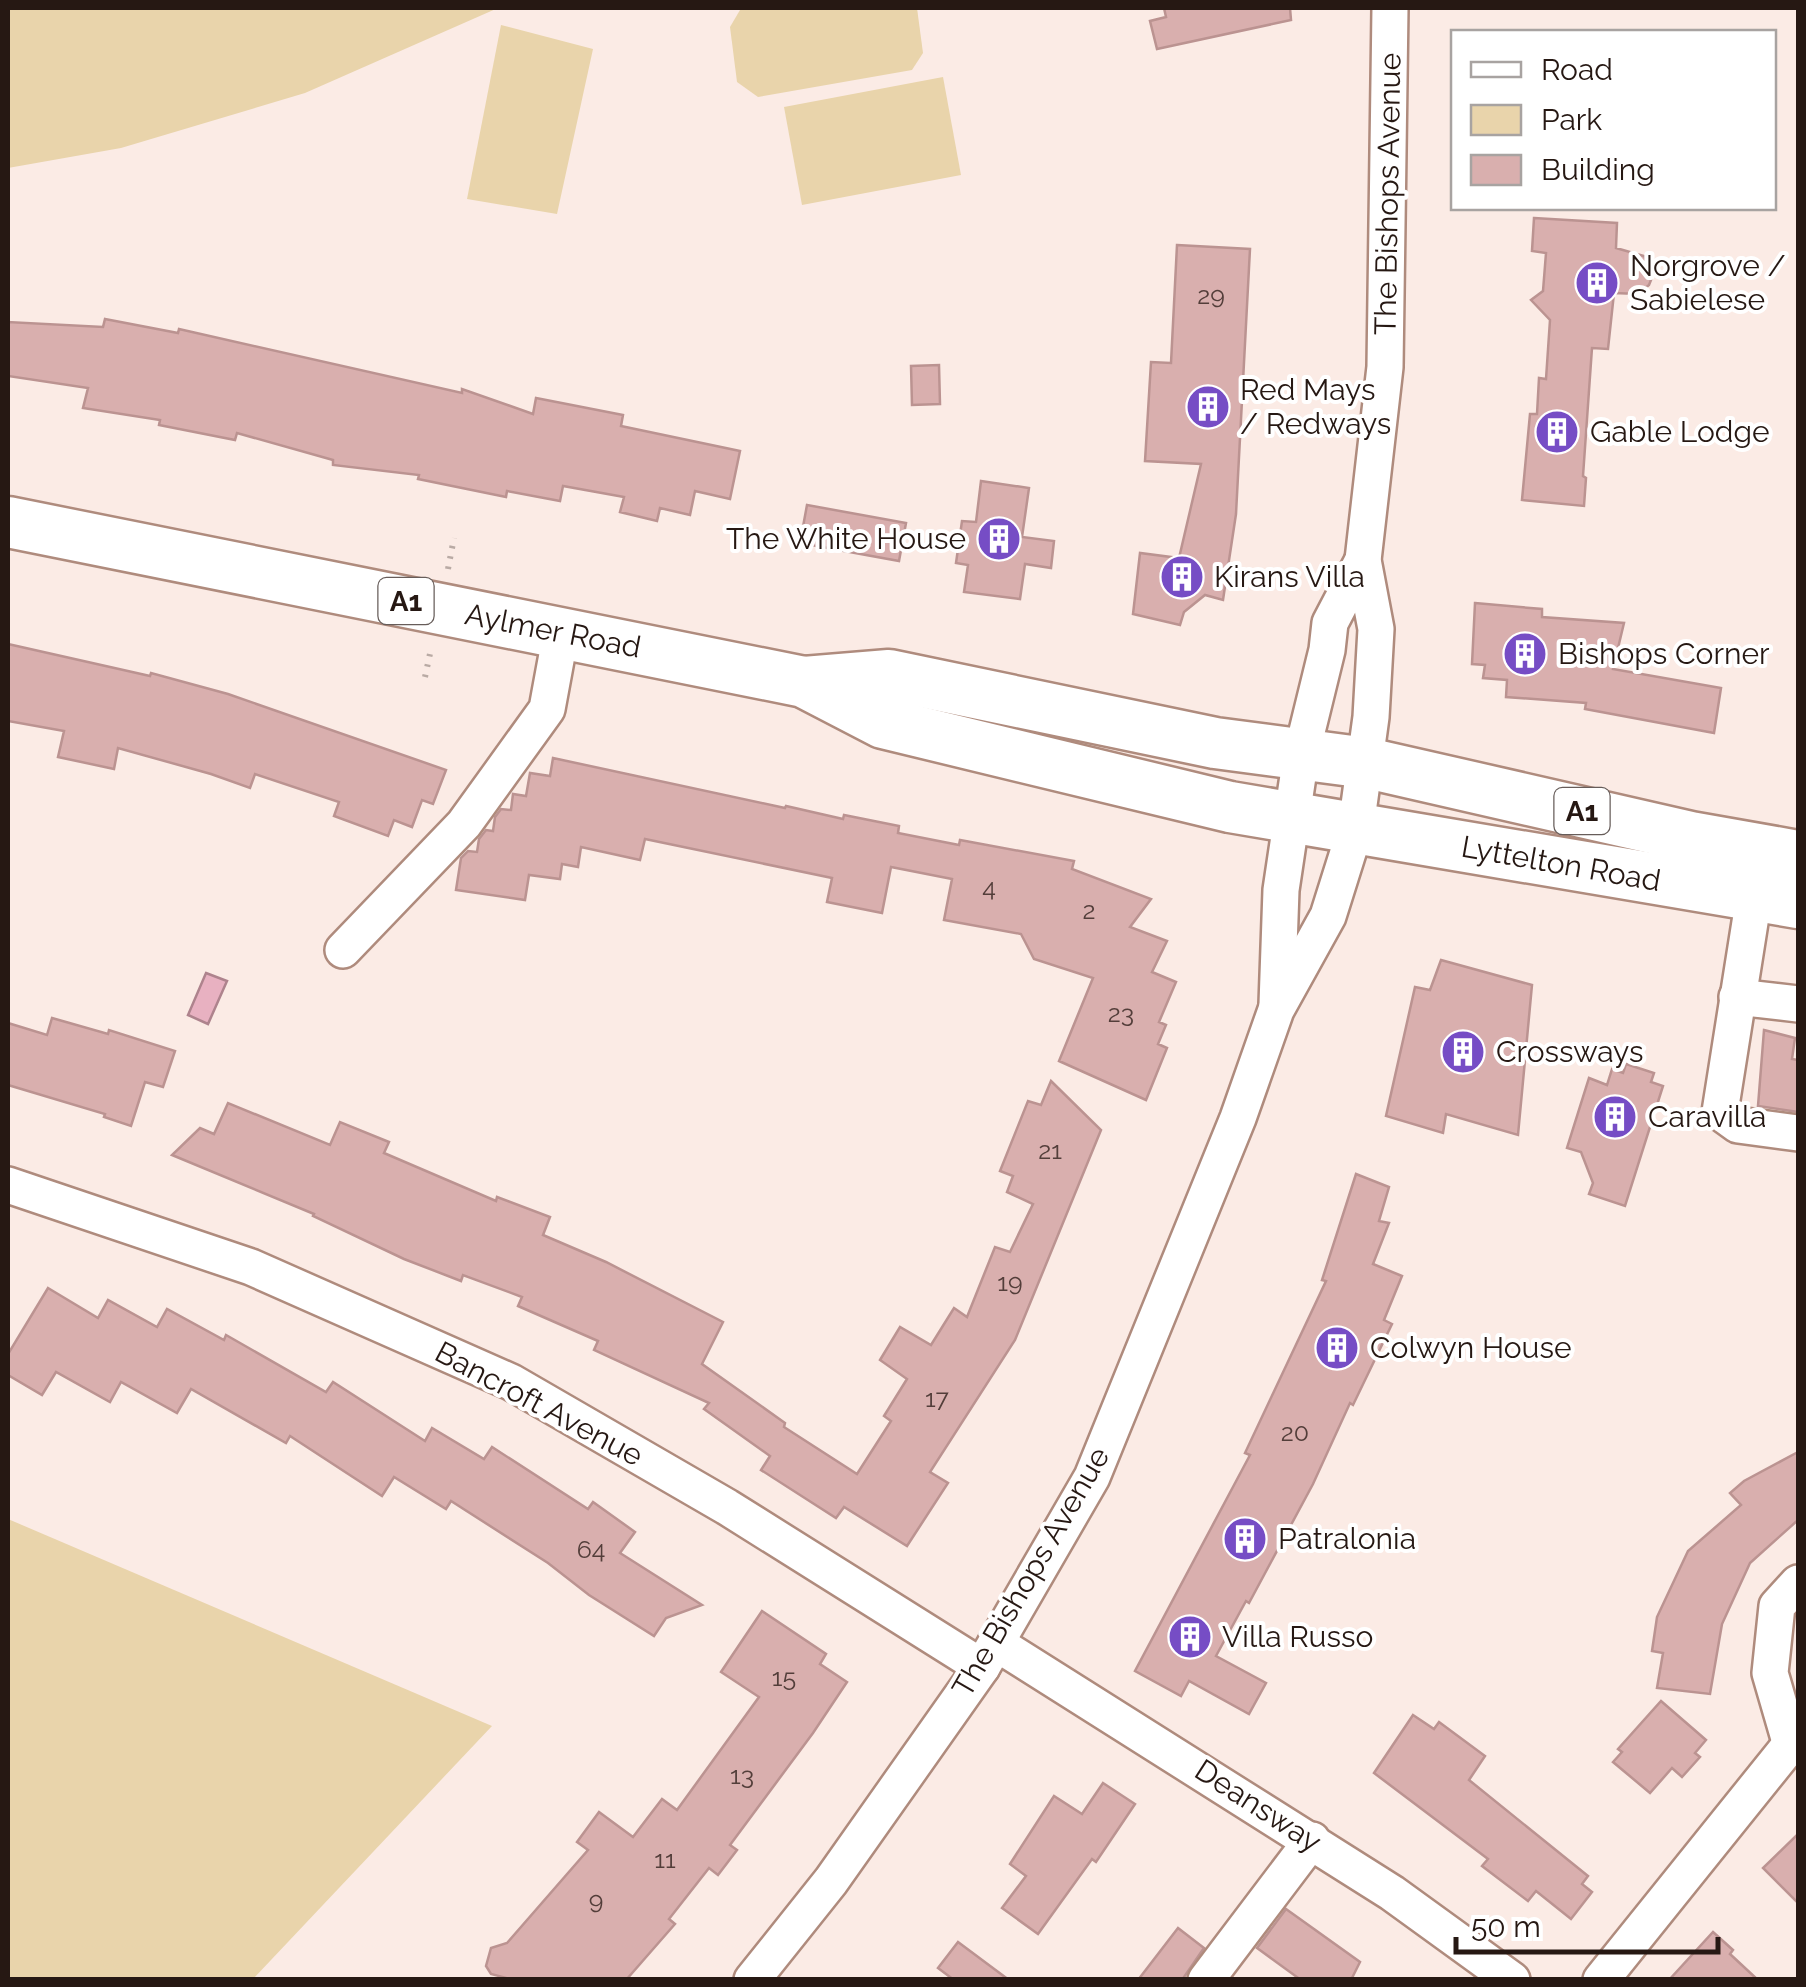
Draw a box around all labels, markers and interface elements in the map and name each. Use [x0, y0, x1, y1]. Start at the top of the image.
legend [1451, 30, 1776, 210]
text: Road [1541, 52, 1613, 87]
street label: The Bishops Avenue [1368, 53, 1407, 335]
text: Park [1541, 102, 1602, 137]
text: Building [1541, 152, 1655, 187]
place label: Norgrove / Sabielese [1630, 248, 1786, 317]
building icon: Norgrove / Sabielese [1574, 260, 1620, 306]
house number: 29 [1197, 280, 1225, 310]
place label: Red Mays / Redways [1240, 372, 1391, 441]
building icon: Red Mays / Redways [1185, 384, 1231, 430]
building icon: Gable Lodge [1534, 409, 1580, 455]
place label: Gable Lodge [1590, 414, 1770, 449]
building icon: The White House [976, 516, 1022, 562]
place label: The White House [726, 521, 966, 556]
building icon: Kirans Villa [1159, 554, 1205, 600]
place label: Kirans Villa [1214, 559, 1365, 594]
road number: A1 [378, 578, 434, 624]
street label: Aylmer Road [462, 596, 644, 665]
building icon: Bishops Corner [1502, 631, 1548, 677]
place label: Bishops Corner [1558, 636, 1770, 671]
road number: A1 [1554, 788, 1610, 834]
street label: Lyttelton Road [1459, 829, 1663, 898]
house number: 4 [982, 872, 996, 902]
house number: 2 [1082, 895, 1096, 925]
house number: 23 [1108, 998, 1134, 1028]
building icon: Crossways [1440, 1029, 1486, 1075]
place label: Crossways [1496, 1034, 1643, 1069]
building icon: Caravilla [1592, 1094, 1638, 1140]
place label: Caravilla [1648, 1099, 1766, 1134]
house number: 21 [1038, 1135, 1062, 1165]
house number: 19 [997, 1267, 1023, 1297]
building icon: Colwyn House [1314, 1325, 1360, 1371]
place label: Colwyn House [1370, 1330, 1572, 1365]
street label: Bancroft Avenue [430, 1334, 649, 1473]
house number: 17 [925, 1383, 950, 1413]
house number: 20 [1281, 1417, 1309, 1447]
street label: The Bishops Avenue [945, 1441, 1116, 1703]
building icon: Patralonia [1222, 1516, 1268, 1562]
place label: Patralonia [1278, 1521, 1416, 1556]
house number: 64 [577, 1534, 605, 1564]
building icon: Villa Russo [1167, 1614, 1213, 1660]
place label: Villa Russo [1222, 1619, 1373, 1654]
house number: 15 [772, 1662, 796, 1692]
street label: Deansway [1189, 1752, 1328, 1859]
house number: 13 [730, 1760, 754, 1790]
house number: 11 [654, 1844, 676, 1874]
house number: 9 [589, 1885, 603, 1915]
scale bar [1456, 1892, 1718, 1954]
text: 50 m [1471, 1909, 1541, 1944]

